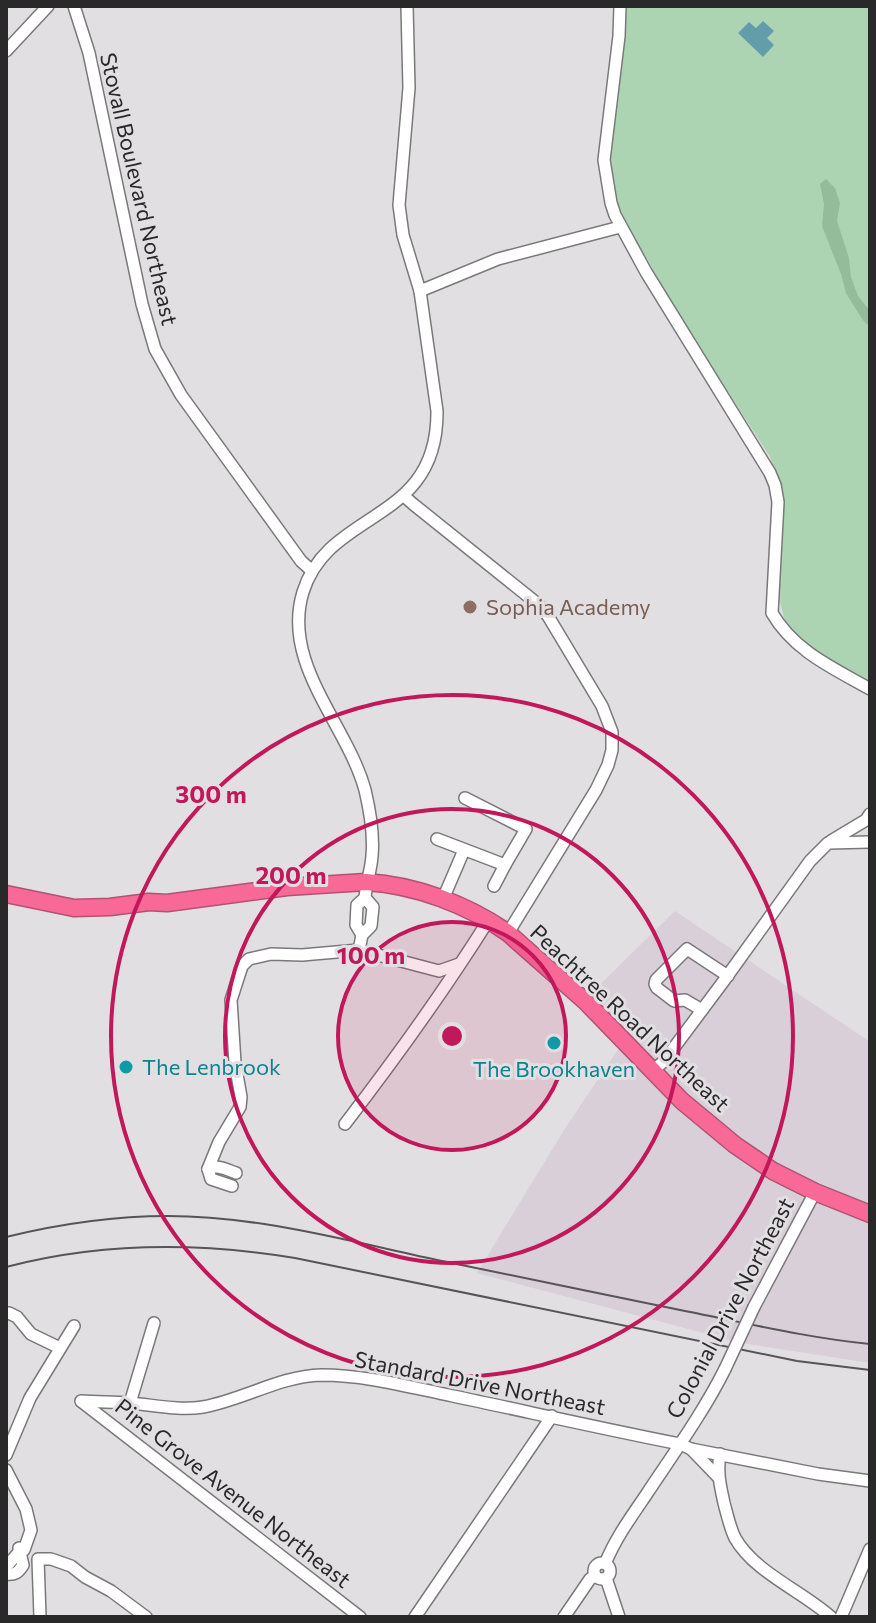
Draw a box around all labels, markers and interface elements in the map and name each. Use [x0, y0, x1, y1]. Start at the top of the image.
street label: Stovall Boulevard Northeast [95, 50, 184, 328]
place label: Sophia Academy [486, 593, 651, 620]
marker: Sophia Academy [461, 598, 479, 616]
text: 300 m [175, 779, 247, 808]
text: 200 m [256, 860, 326, 889]
street label: Peachtree Road Northeast [525, 918, 736, 1117]
text: 100 m [337, 940, 405, 969]
centre of rings [438, 1022, 466, 1050]
marker: The Brookhaven [545, 1034, 563, 1052]
place label: The Lenbrook [142, 1053, 281, 1080]
place label: The Brookhaven [473, 1055, 635, 1082]
marker: The Lenbrook [117, 1058, 135, 1076]
street label: Colonial Drive Northeast [660, 1193, 799, 1423]
street label: Standard Drive Northeast [352, 1345, 608, 1420]
street label: Pine Grove Avenue Northeast [110, 1392, 357, 1593]

